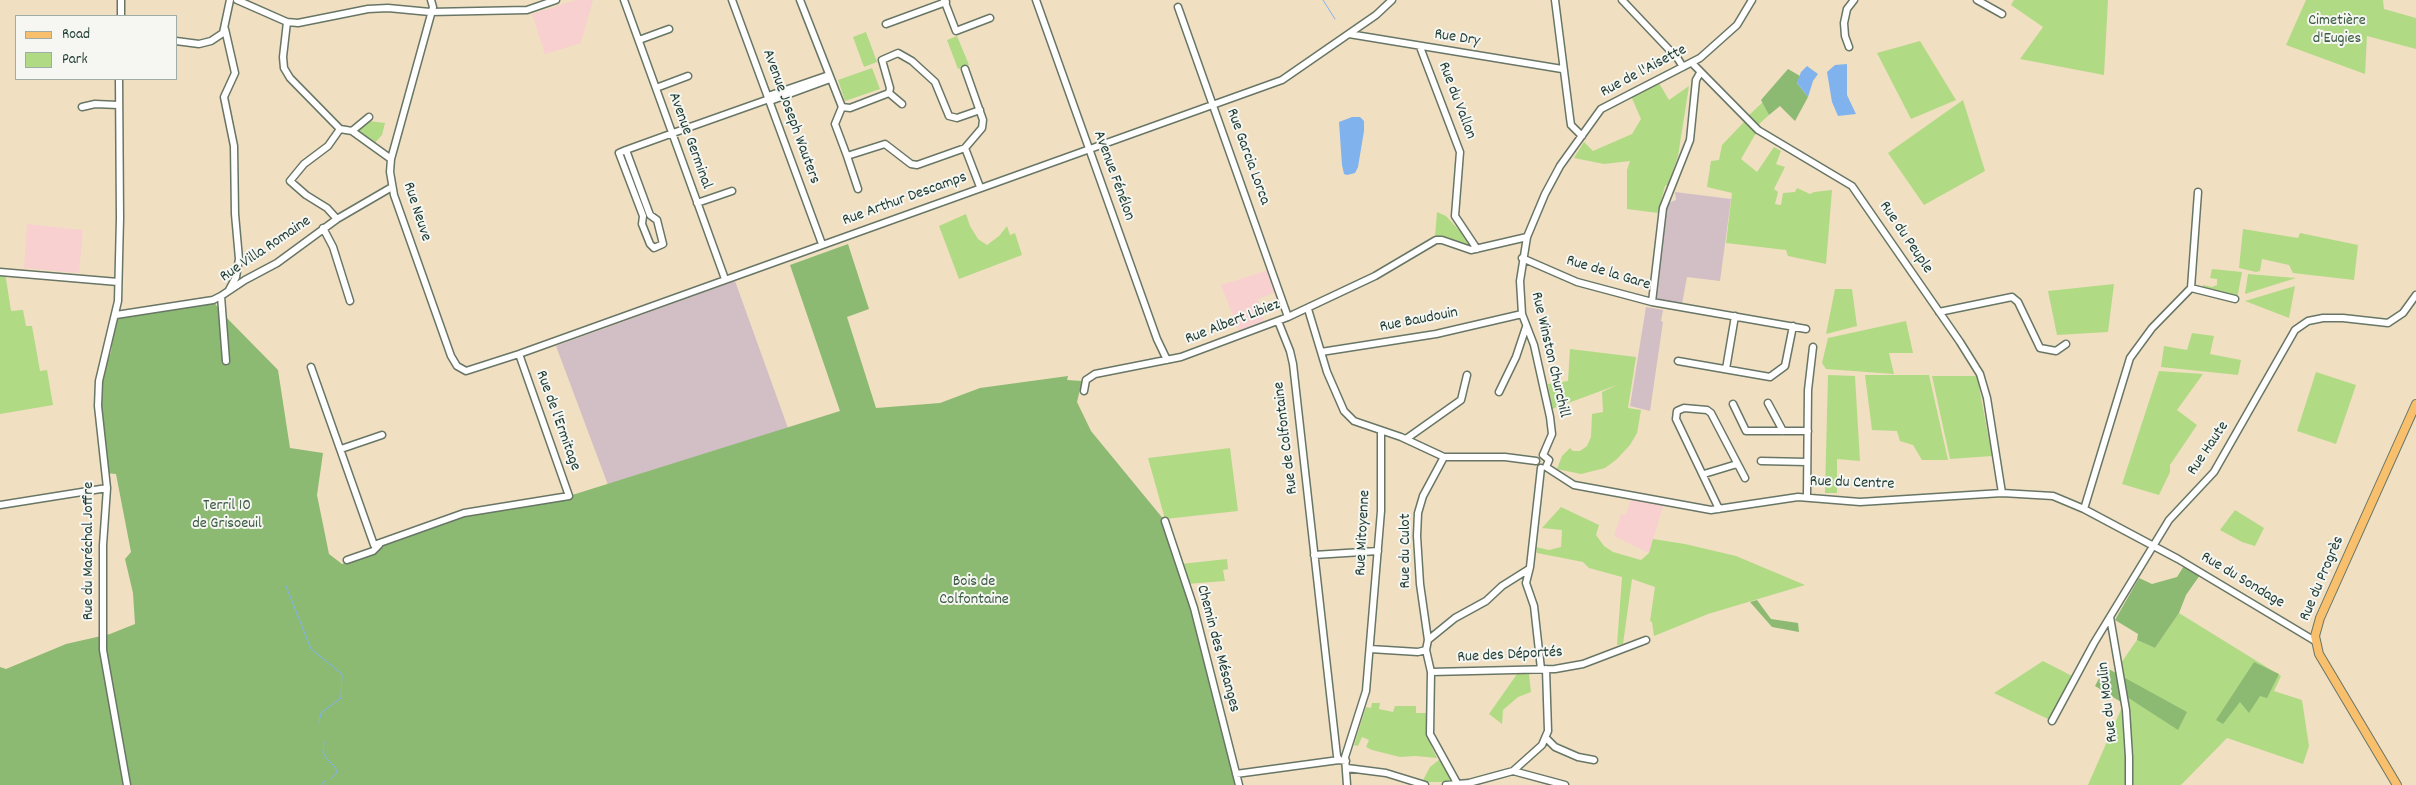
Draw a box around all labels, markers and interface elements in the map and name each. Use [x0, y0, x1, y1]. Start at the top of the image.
park label: Cimetière d'Eugies [2308, 12, 2366, 50]
legend [15, 15, 178, 80]
text: Road [62, 24, 90, 46]
street label: Rue Dry [1433, 26, 1481, 52]
street label: Rue de l'Aisette [1598, 41, 1690, 103]
street label: Avenue Joseph Wauters [757, 47, 823, 187]
text: Park [62, 49, 88, 71]
street label: Rue du Vallon [1433, 60, 1479, 142]
street label: Avenue Germinal [663, 90, 715, 192]
street label: Rue Garcia Lorca [1221, 106, 1273, 208]
street label: Avenue Fénélon [1088, 129, 1138, 223]
street label: Rue Arthur Descamps [840, 169, 970, 231]
street label: Rue Neuve [397, 180, 435, 244]
street label: Rue du Peuple [1874, 198, 1936, 278]
street label: Rue Villa Romaine [217, 213, 315, 287]
street label: Rue de la Gare [1564, 252, 1652, 296]
street label: Rue Winston Churchill [1525, 290, 1573, 420]
street label: Rue Albert Libiez [1183, 296, 1283, 350]
street label: Rue Baudouin [1378, 304, 1460, 338]
street label: Rue de l'Ermitage [530, 368, 584, 474]
street label: Rue de Colfontaine [1271, 381, 1303, 495]
street label: Rue Haute [2184, 418, 2234, 480]
street label: Rue du Centre [1809, 473, 1895, 495]
street label: Rue du Maréchal Joffre [80, 482, 100, 620]
street label: Rue Mitoyenne [1352, 490, 1376, 576]
park label: Terril 10 de Grisoeuil [192, 497, 262, 535]
street label: Rue du Culot [1397, 513, 1417, 589]
street label: Rue du Progrès [2297, 534, 2349, 624]
street label: Rue du Sondage [2197, 549, 2287, 613]
park label: Bois de Colfontaine [939, 573, 1009, 611]
street label: Chemin des Mésanges [1191, 583, 1243, 715]
street label: Rue des Déportés [1457, 644, 1563, 668]
street label: Rue du Moulin [2095, 661, 2123, 743]

